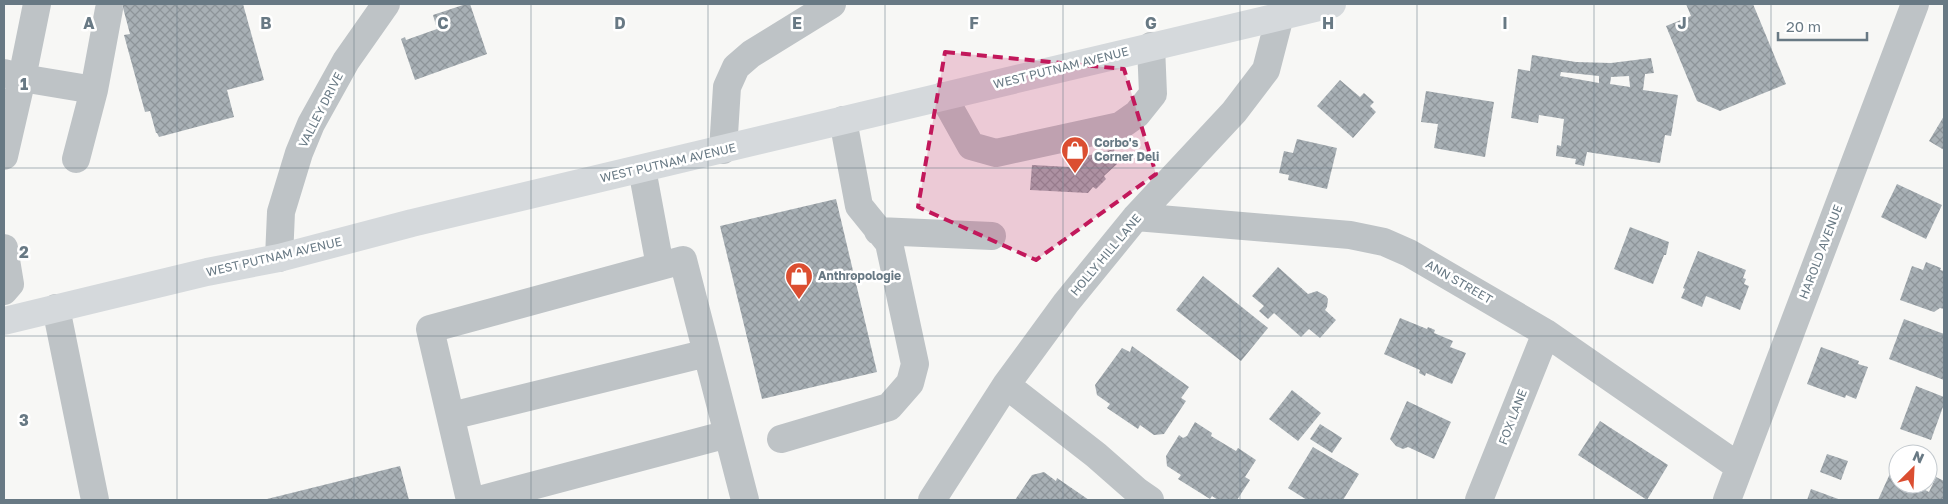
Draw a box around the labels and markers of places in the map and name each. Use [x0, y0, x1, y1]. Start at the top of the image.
shop icon: Corbo's Corner Deli [1060, 135, 1090, 174]
place label: Corbo's Corner Deli [1094, 135, 1159, 164]
shop icon: Anthropologie [784, 261, 814, 300]
place label: Anthropologie [818, 268, 901, 283]

